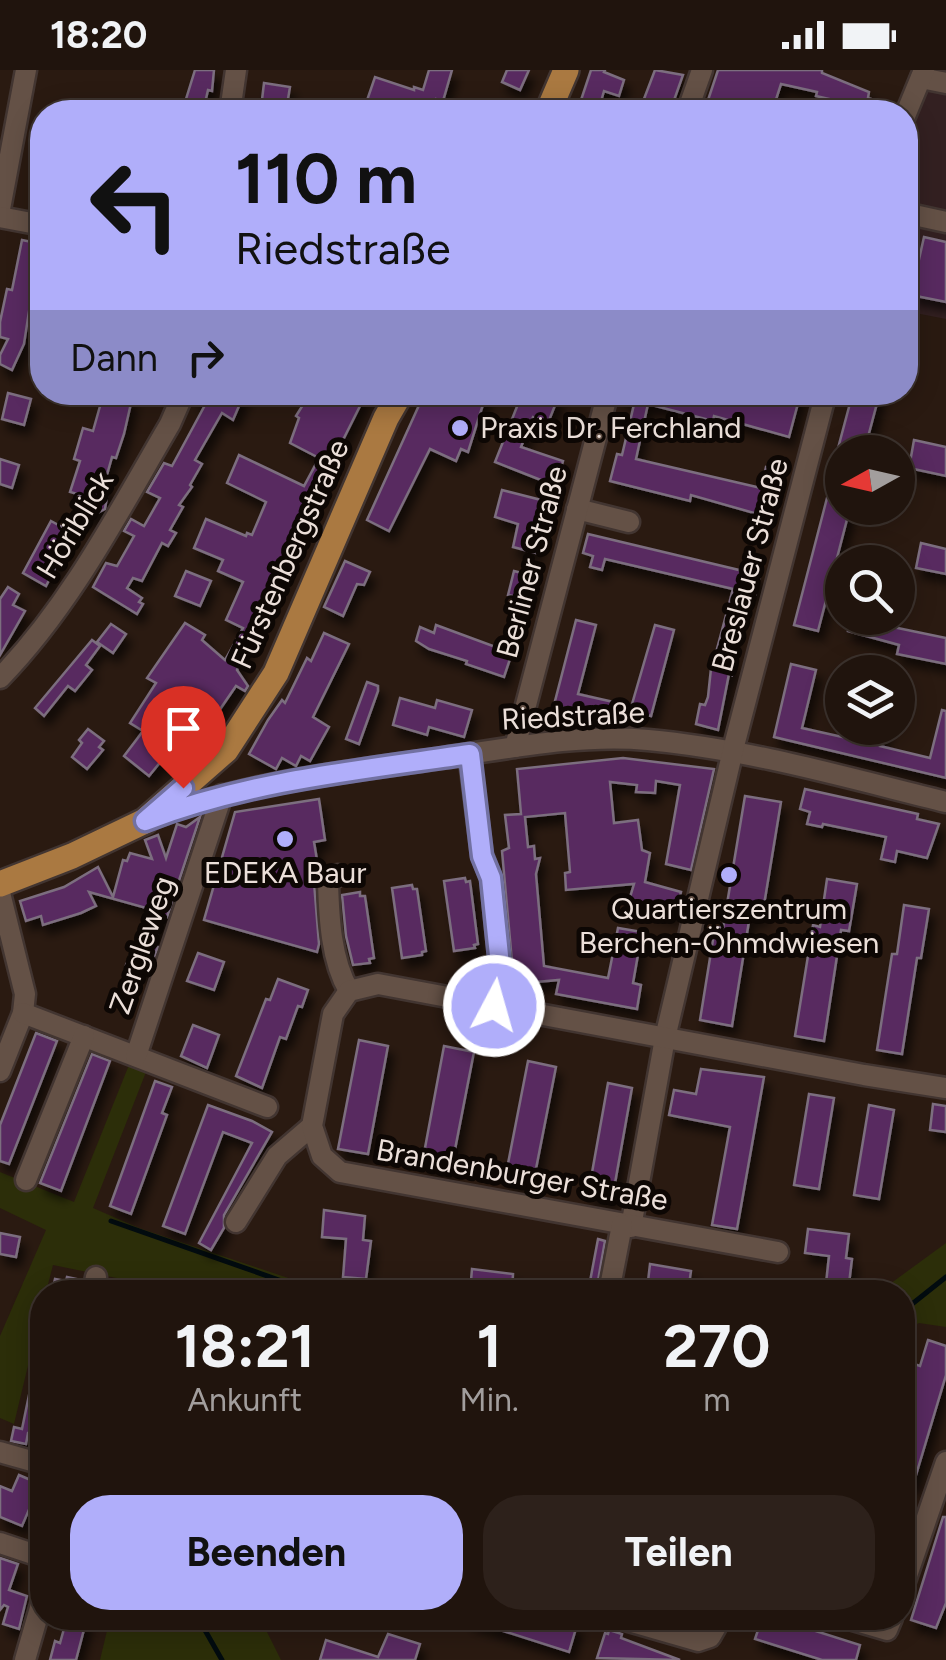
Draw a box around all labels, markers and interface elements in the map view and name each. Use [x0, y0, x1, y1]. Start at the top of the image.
text: 18:20 [50, 12, 147, 58]
text: 110 m [235, 136, 417, 221]
icon: left [70, 140, 200, 270]
text: Riedstraße [235, 221, 451, 275]
icon: right [178, 330, 233, 385]
text: Dann [70, 335, 158, 381]
place label: Praxis Dr. Ferchland [480, 409, 742, 446]
marker: Praxis Dr. Ferchland [449, 417, 471, 439]
street label: Fürstenbergstraße [222, 433, 357, 674]
north arrow [825, 435, 915, 525]
map controls [825, 435, 915, 745]
street label: Breslauer Straße [703, 454, 796, 676]
street label: Berliner Straße [488, 462, 575, 662]
street label: Höriblick [28, 464, 121, 585]
button: search [825, 545, 915, 635]
button: layers [825, 655, 915, 745]
pin [141, 686, 226, 789]
street label: Riedstraße [500, 693, 646, 738]
icon: arrive [156, 701, 211, 756]
marker: EDEKA Baur [274, 828, 296, 850]
place label: EDEKA Baur [204, 854, 366, 891]
marker: Quartierszentrum Berchen-Öhmdwiesen [718, 864, 740, 886]
street label: Zergleweg [101, 871, 182, 1019]
place label: Quartierszentrum Berchen-Öhmdwiesen [579, 890, 879, 961]
position arrow [442, 954, 546, 1058]
street label: Brandenburger Straße [373, 1131, 671, 1218]
text: 18:21 [175, 1310, 315, 1382]
text: 1 [476, 1310, 502, 1382]
text: 270 [663, 1310, 770, 1382]
text: Ankunft [187, 1381, 302, 1419]
text: Min. [460, 1381, 519, 1419]
text: m [703, 1381, 730, 1419]
button: Beenden [70, 1495, 463, 1610]
button: Teilen [483, 1495, 875, 1610]

